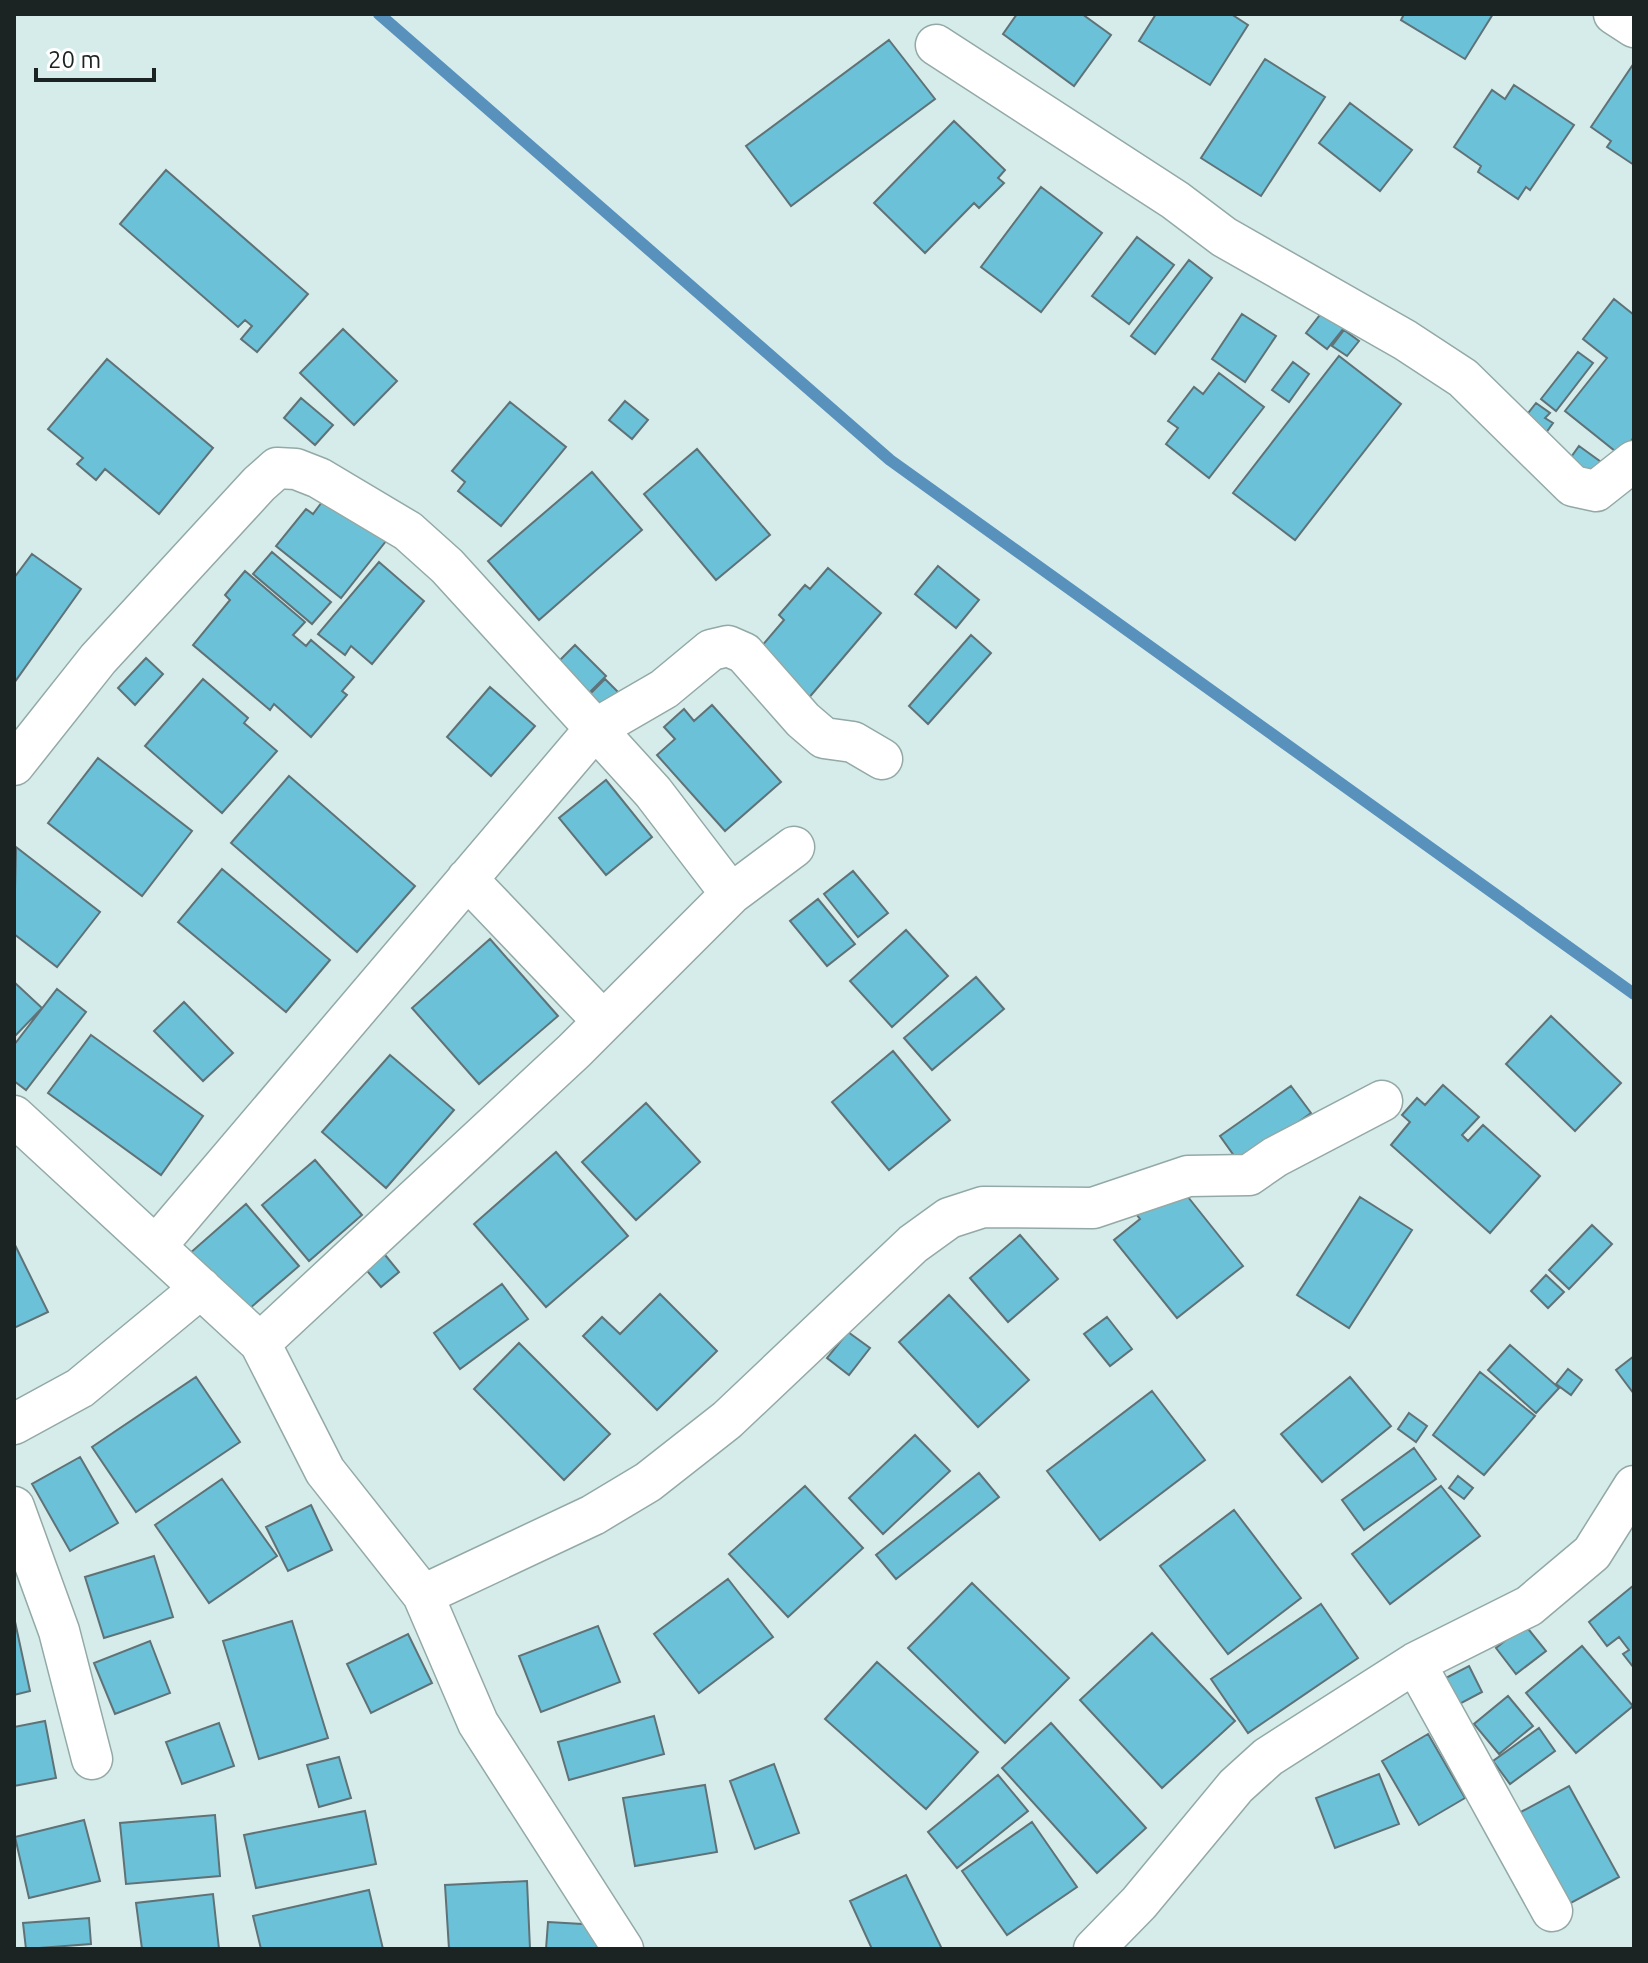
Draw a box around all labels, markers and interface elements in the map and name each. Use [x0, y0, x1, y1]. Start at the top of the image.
scale bar [36, 32, 154, 82]
text: 20 m [48, 46, 101, 73]

